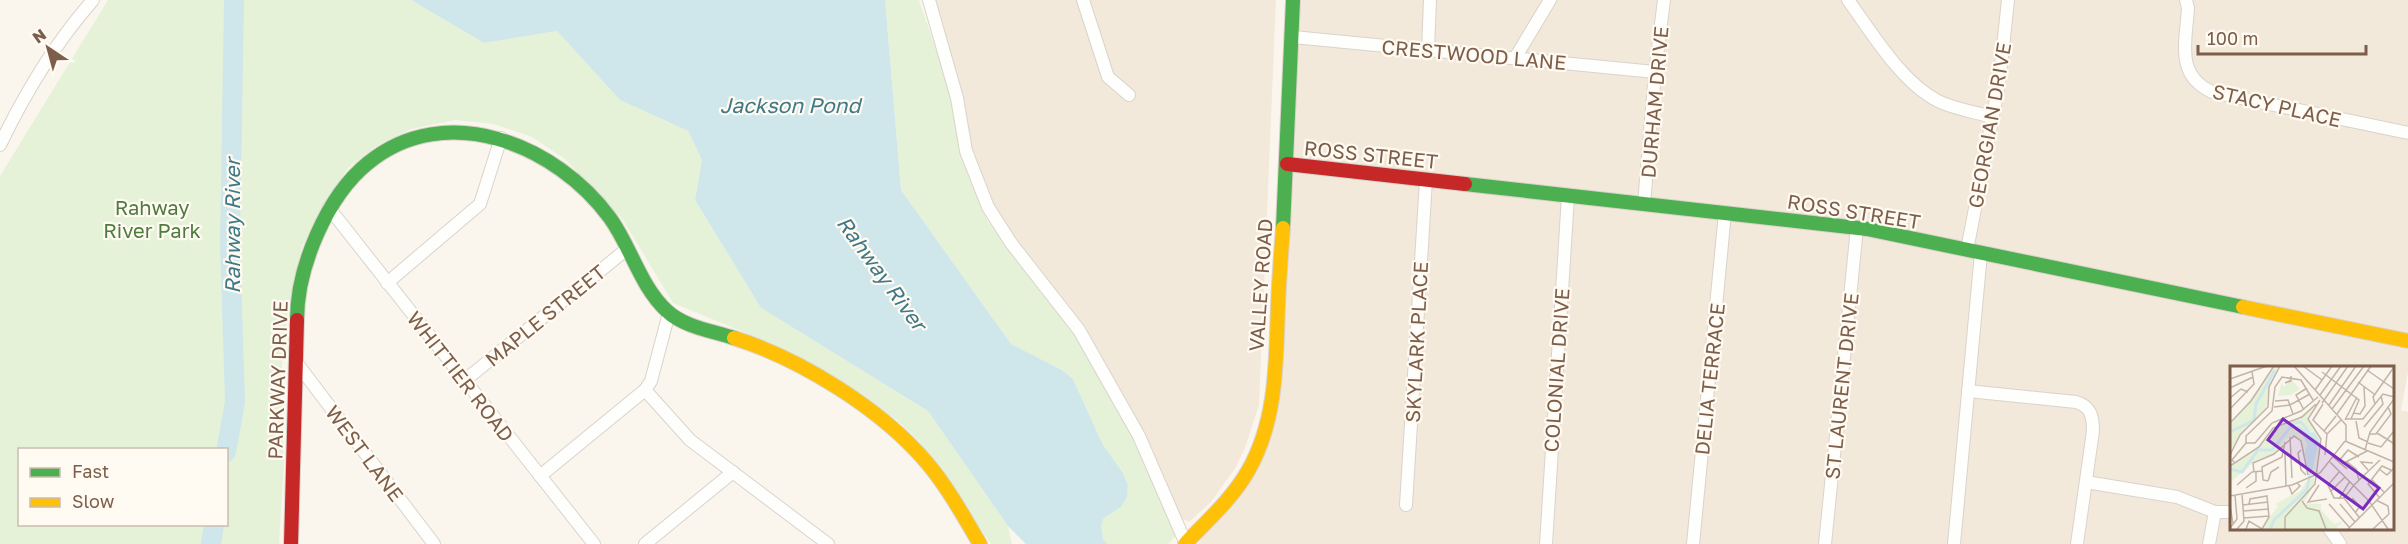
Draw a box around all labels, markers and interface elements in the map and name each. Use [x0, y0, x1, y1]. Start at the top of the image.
north arrow [18, 18, 78, 78]
scale bar [2198, 18, 2366, 56]
text: N [28, 24, 50, 48]
street label: DURHAM DRIVE [1635, 25, 1673, 179]
text: 100 m [2207, 27, 2258, 49]
street label: CRESTWOOD LANE [1381, 34, 1567, 74]
street label: GEORGIAN DRIVE [1963, 40, 2015, 210]
street label: STACY PLACE [2210, 79, 2344, 131]
water label: Jackson Pond [720, 92, 862, 118]
street label: ROSS STREET [1303, 135, 1439, 173]
water label: Rahway River [219, 156, 245, 294]
street label: ROSS STREET [1786, 189, 1922, 233]
park label: Rahway River Park [103, 195, 201, 242]
water label: Rahway River [832, 211, 934, 338]
street label: VALLEY ROAD [1243, 218, 1277, 352]
street label: MAPLE STREET [480, 259, 610, 371]
street label: SKYLARK PLACE [1400, 261, 1432, 423]
street label: COLONIAL DRIVE [1538, 287, 1574, 453]
street label: ST LAURENT DRIVE [1819, 292, 1863, 480]
street label: PARKWAY DRIVE [262, 300, 292, 460]
street label: DELIA TERRACE [1689, 302, 1729, 456]
street label: WHITTIER ROAD [403, 306, 519, 446]
inset map [2230, 366, 2393, 529]
street label: WEST LANE [321, 400, 409, 506]
legend [18, 448, 228, 526]
text: Fast [72, 460, 109, 482]
text: Slow [72, 490, 115, 512]

